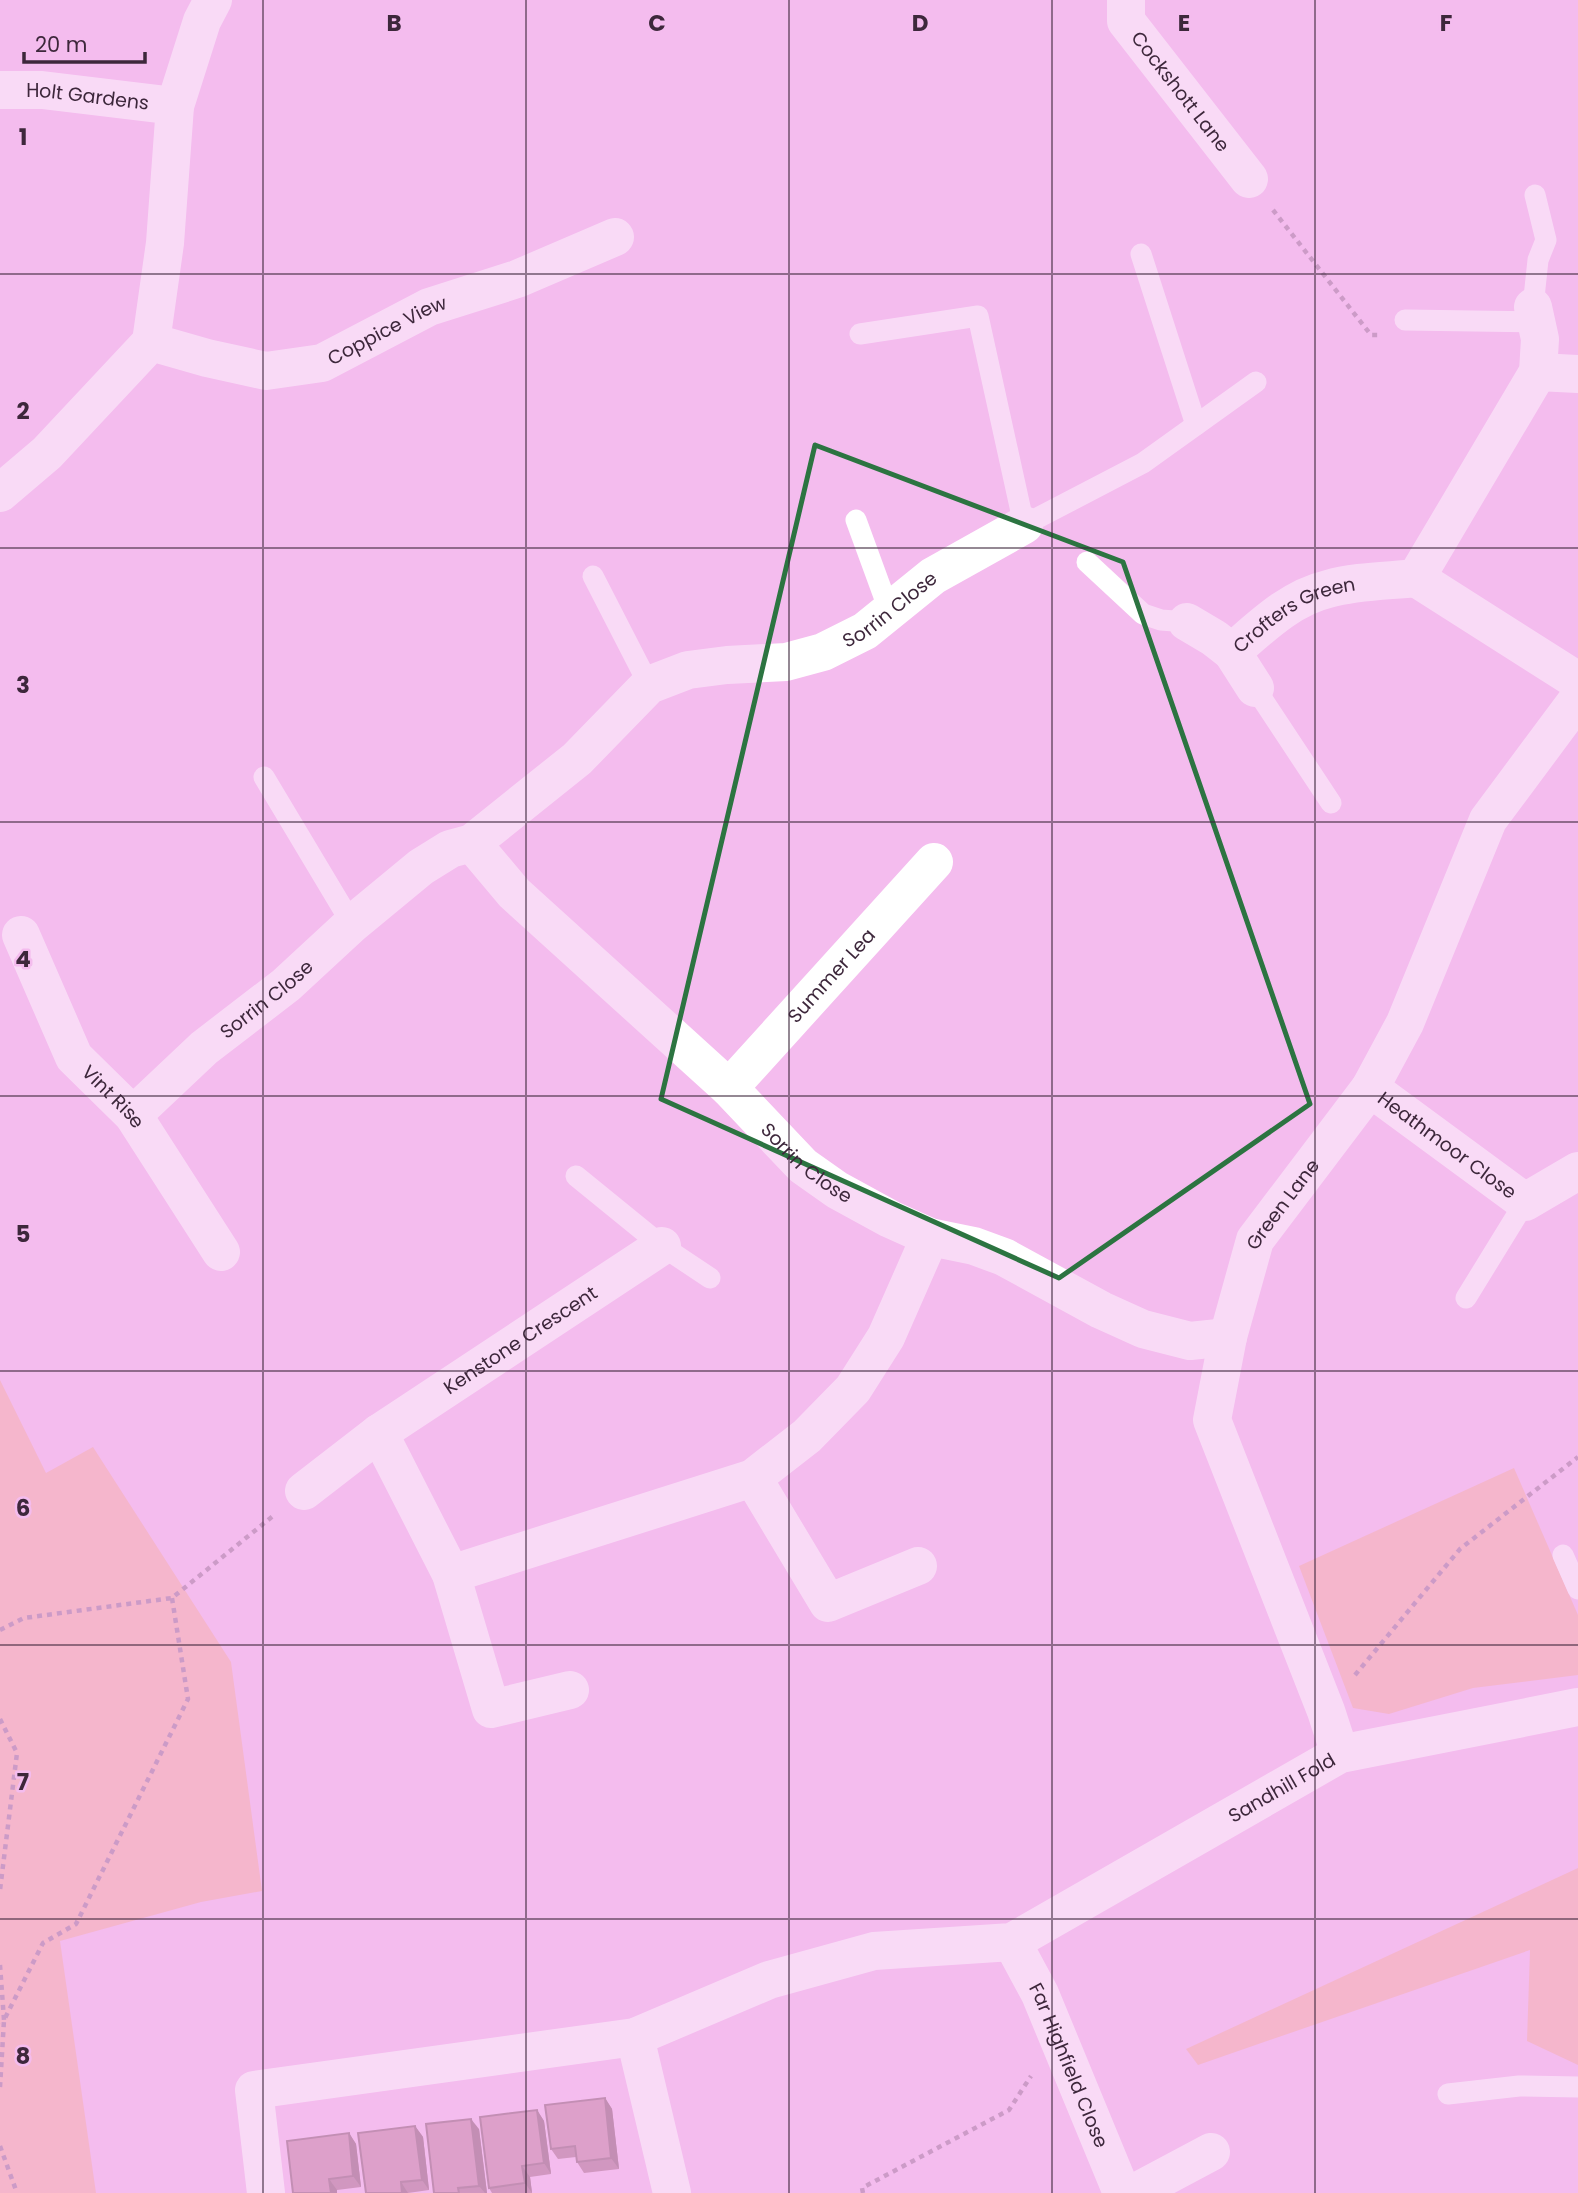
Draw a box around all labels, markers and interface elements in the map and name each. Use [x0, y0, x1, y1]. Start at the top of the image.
text: B [386, 7, 402, 39]
text: C [648, 7, 666, 39]
text: D [912, 7, 928, 39]
text: E [1178, 7, 1190, 39]
text: F [1440, 7, 1452, 39]
scale bar [24, 21, 145, 65]
street label: Cockshott Lane [1125, 25, 1236, 157]
text: 20 m [35, 30, 88, 59]
street label: Holt Gardens [26, 76, 151, 116]
text: 1 [19, 121, 27, 153]
street label: Coppice View [323, 289, 450, 371]
text: 2 [16, 395, 30, 427]
street label: Sorrin Close [838, 565, 943, 654]
street label: Crofters Green [1227, 570, 1357, 659]
text: 3 [16, 669, 30, 701]
street label: Summer Lea [781, 922, 881, 1029]
text: 4 [15, 943, 31, 975]
street label: Sorrin Close [214, 953, 319, 1045]
street label: Vint Rise [76, 1059, 151, 1133]
street label: Heathmoor Close [1372, 1085, 1522, 1205]
street label: Sorrin Close [755, 1117, 857, 1209]
street label: Green Lane [1240, 1153, 1325, 1252]
text: 5 [16, 1218, 30, 1250]
street label: Kenstone Crescent [438, 1279, 602, 1400]
text: 6 [16, 1492, 30, 1524]
street label: Sandhill Fold [1223, 1746, 1340, 1829]
text: 7 [17, 1766, 29, 1798]
street label: Far Highfield Close [1023, 1978, 1115, 2152]
text: 8 [16, 2040, 30, 2072]

